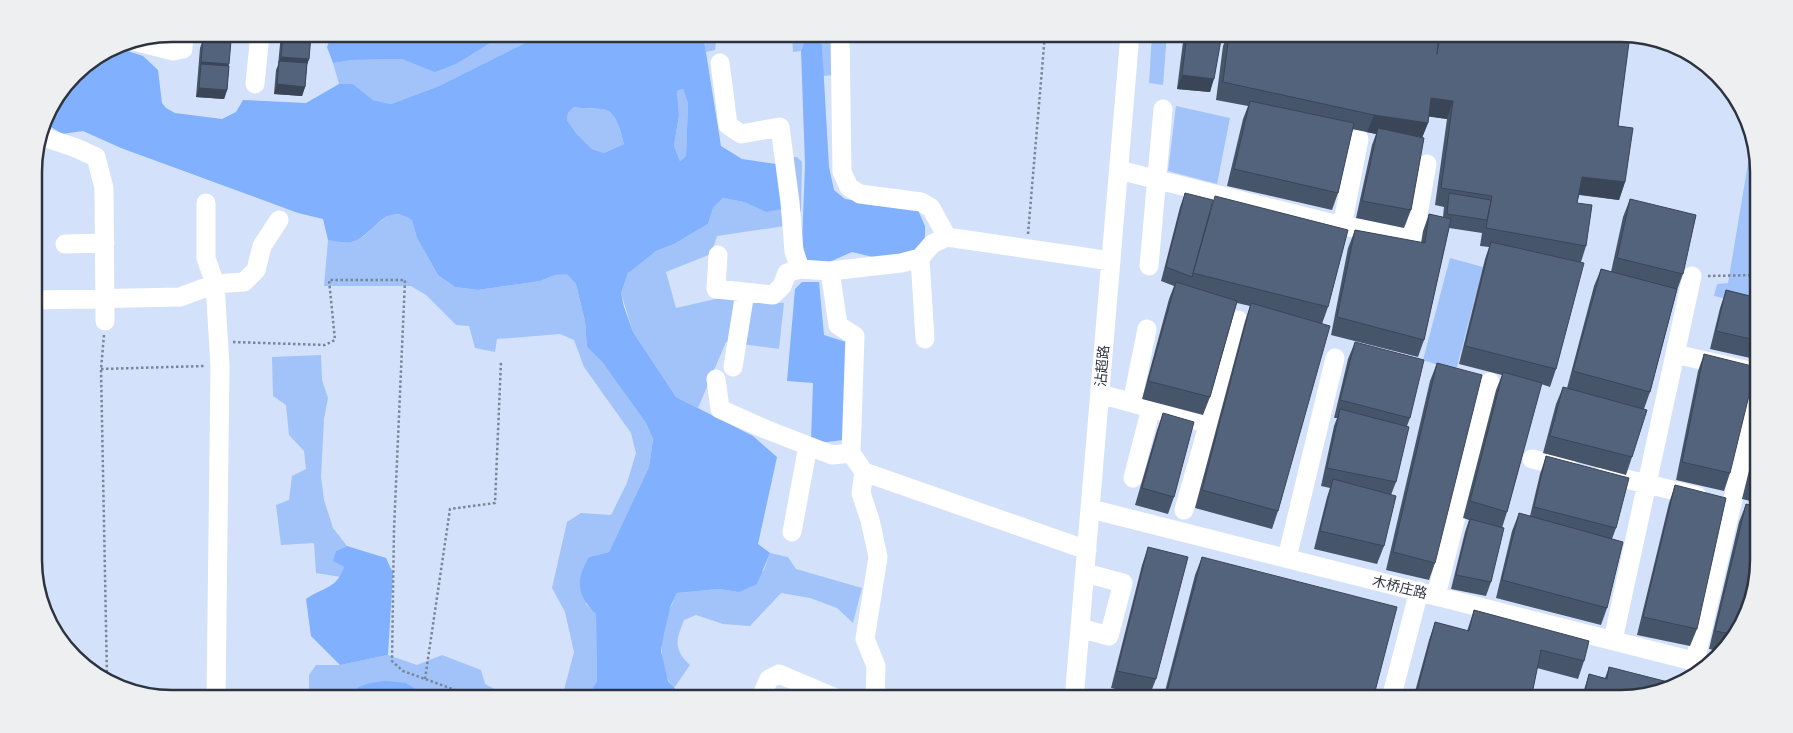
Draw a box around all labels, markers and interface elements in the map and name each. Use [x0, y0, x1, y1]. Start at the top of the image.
street label: 沾超路 [1090, 344, 1114, 388]
street label: 木桥庄路 [1370, 571, 1430, 603]

